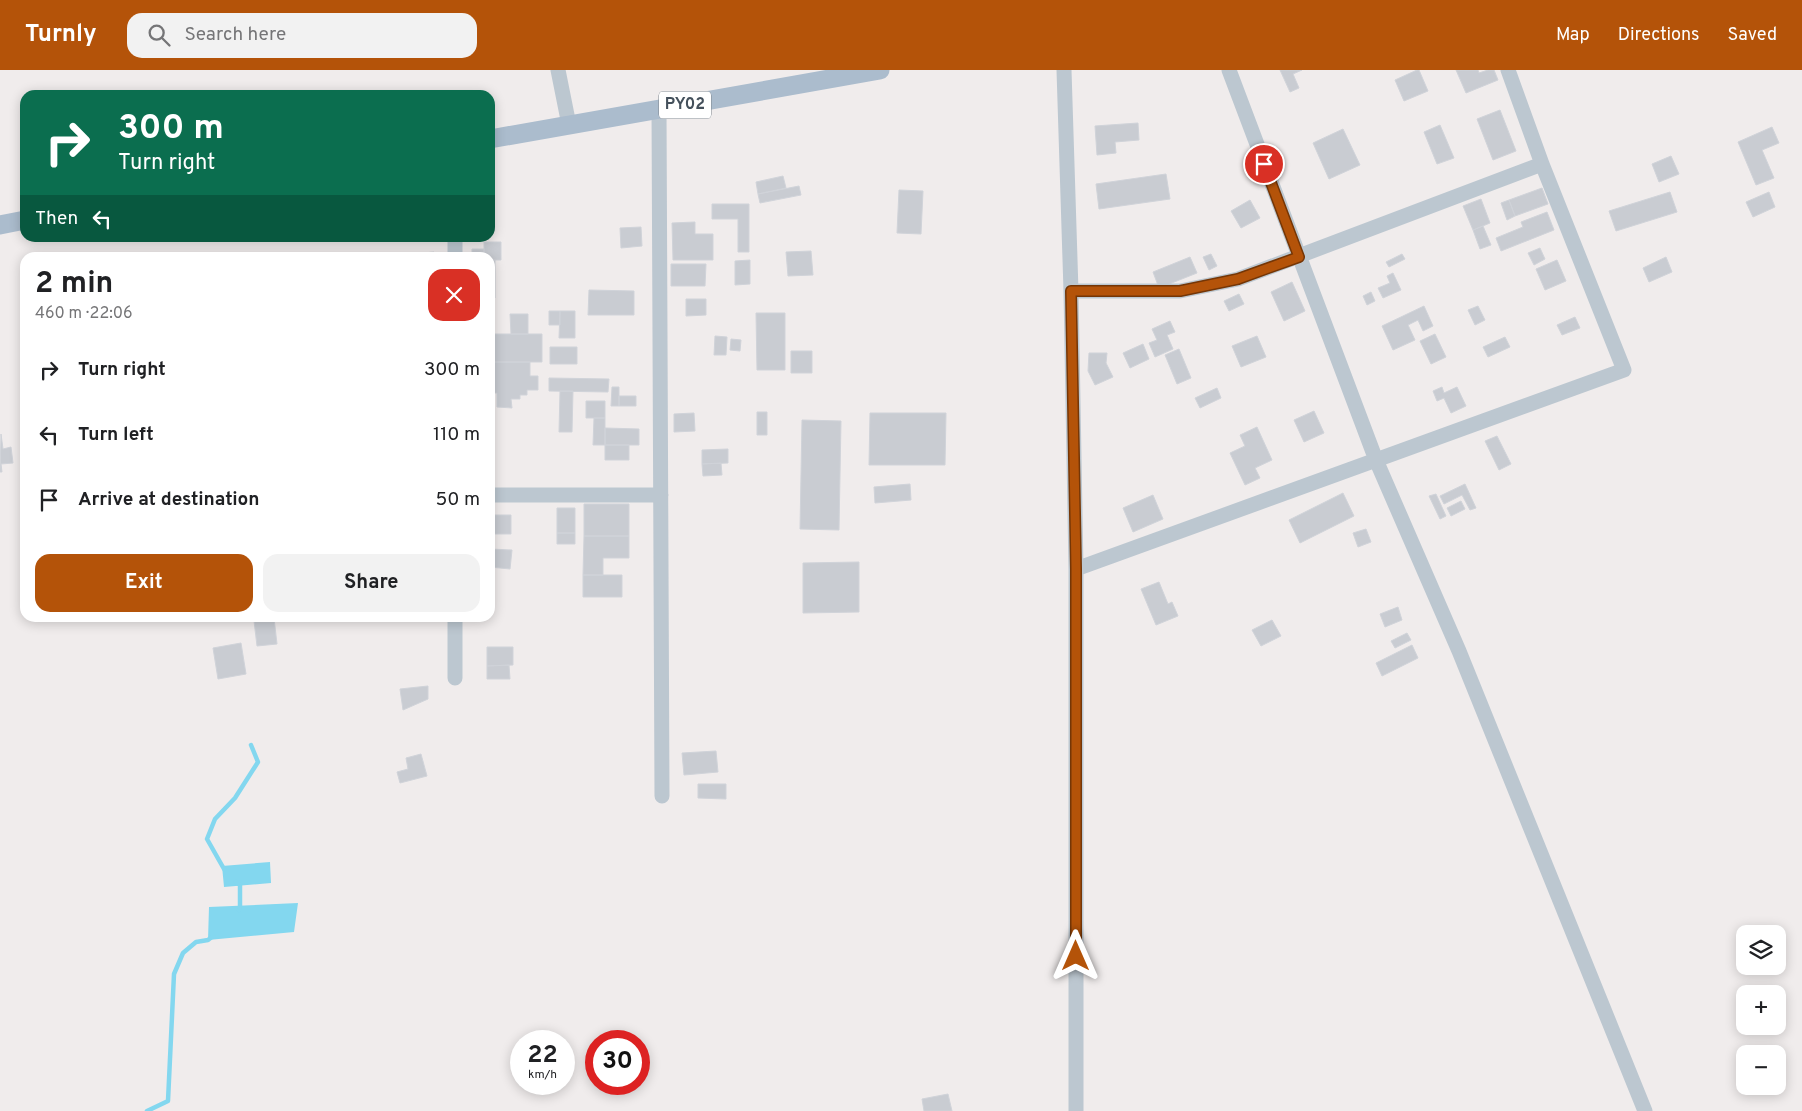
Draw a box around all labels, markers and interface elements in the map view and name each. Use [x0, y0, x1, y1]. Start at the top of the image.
search box [127, 13, 477, 58]
text: Turnly [25, 20, 97, 50]
icon: search [145, 21, 173, 49]
text: Search here [185, 23, 286, 47]
text: Map [1556, 24, 1590, 47]
text: Directions [1618, 24, 1700, 47]
text: Saved [1728, 24, 1777, 47]
road number: PY02 [659, 92, 711, 118]
text: 300 m [118, 107, 224, 151]
icon: right [35, 110, 100, 175]
pin [1243, 143, 1285, 185]
text: Turn right [118, 150, 215, 177]
icon: arrive [1250, 150, 1278, 178]
icon: left [88, 205, 116, 233]
text: Then [35, 207, 78, 231]
text: 2 min [35, 266, 113, 303]
button: close [428, 269, 480, 321]
text: 460 m · 22:06 [35, 304, 133, 324]
icon: right [35, 356, 63, 384]
text: Turn right [78, 358, 166, 382]
text: 300 m [424, 358, 480, 382]
icon: left [35, 421, 63, 449]
text: Turn left [78, 423, 154, 447]
text: 110 m [433, 423, 480, 447]
icon: arrive [35, 486, 63, 514]
text: Arrive at destination [78, 488, 259, 512]
text: 50 m [435, 488, 480, 512]
button: Exit [35, 554, 253, 612]
button: Share [263, 554, 480, 612]
map controls [1736, 925, 1786, 1095]
button: layers [1736, 925, 1786, 975]
position arrow [1049, 929, 1101, 981]
button: + [1736, 985, 1786, 1035]
speed limit sign: 30 [585, 1030, 650, 1095]
text: 22 [527, 1040, 558, 1072]
button: − [1736, 1045, 1786, 1095]
text: km/h [528, 1067, 557, 1083]

